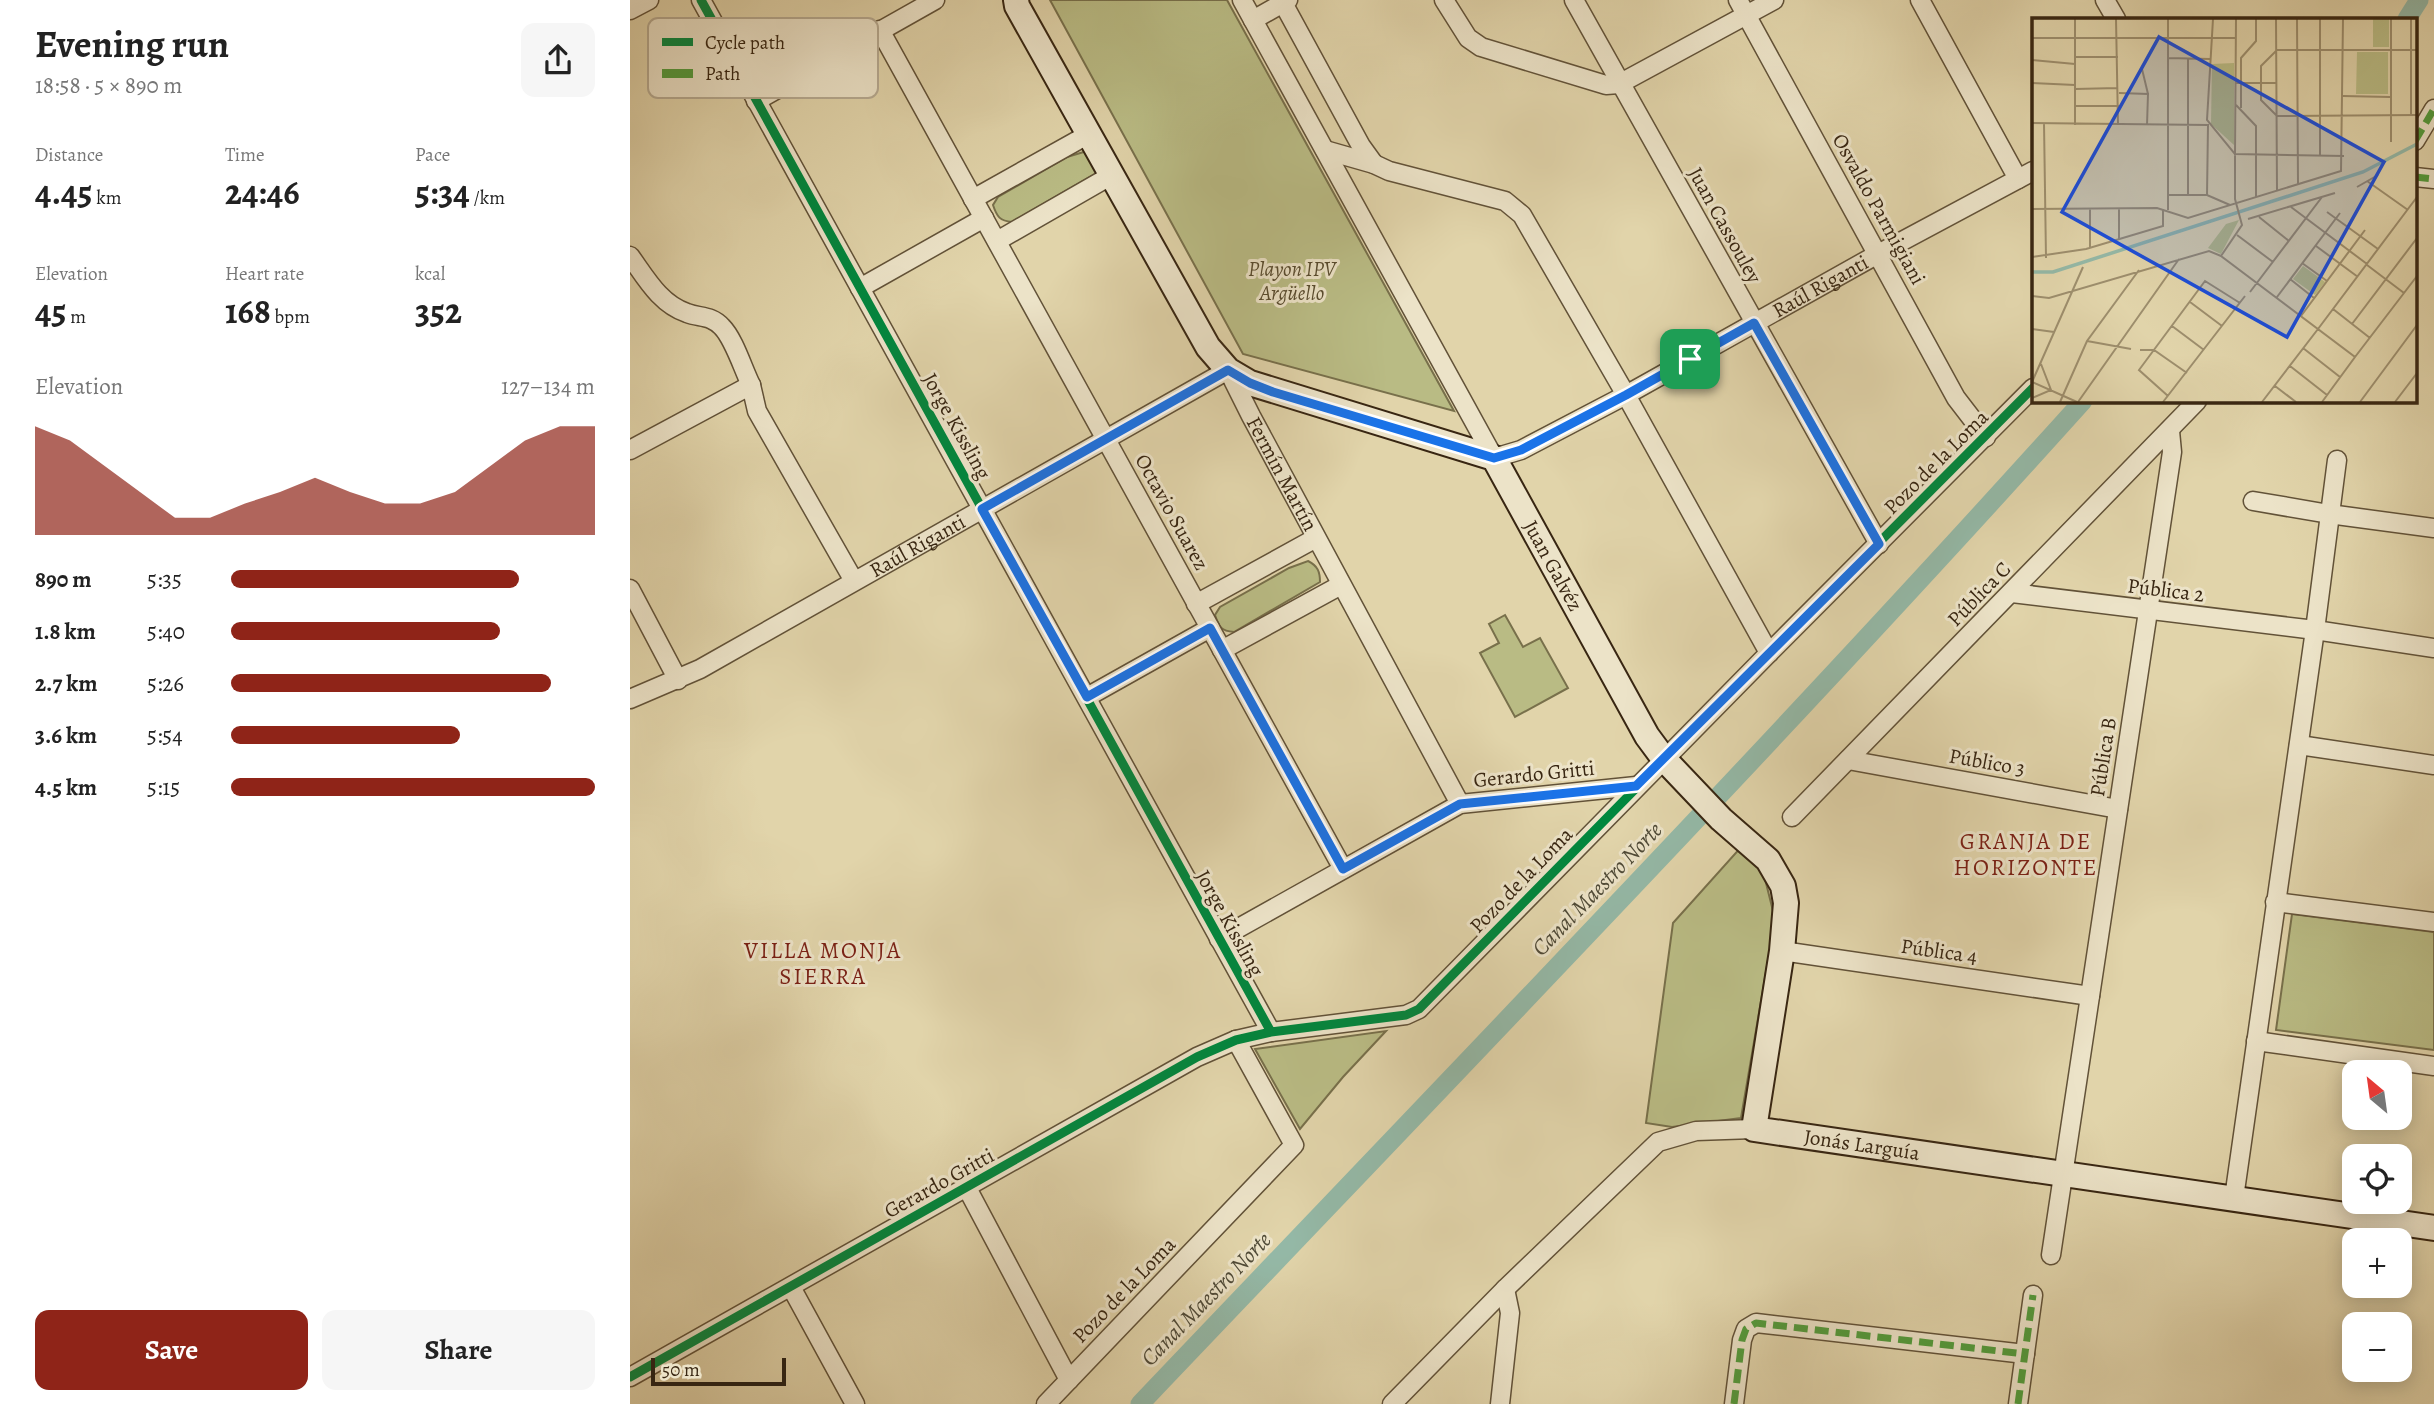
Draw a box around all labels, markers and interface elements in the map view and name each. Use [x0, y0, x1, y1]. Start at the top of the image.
text: Evening run [35, 18, 229, 70]
legend [648, 18, 878, 98]
inset map [2032, 18, 2416, 402]
button: share [521, 23, 595, 97]
text: Cycle path [705, 30, 785, 56]
text: Path [705, 61, 740, 87]
text: 18:58 · 5 × 890 m [35, 70, 182, 101]
street label: Osvaldo Parmigiani [1826, 128, 1932, 290]
text: Distance [35, 142, 103, 168]
text: Time [225, 142, 264, 168]
text: Pace [415, 142, 450, 168]
street label: Juan Cassouley [1682, 162, 1769, 289]
text: 4.45 [35, 168, 92, 216]
text: 24:46 [225, 168, 299, 216]
text: 5:34 [415, 168, 470, 216]
text: km [92, 185, 122, 211]
text: /km [470, 185, 505, 211]
street label: Raúl Riganti [1767, 248, 1873, 324]
park label: Playon IPV Argüello [1248, 255, 1338, 307]
text: Elevation [35, 261, 108, 287]
text: Heart rate [225, 261, 304, 287]
text: kcal [415, 261, 445, 287]
text: 45 [35, 287, 66, 335]
text: 168 [225, 287, 271, 335]
text: 352 [415, 287, 462, 335]
text: m [66, 304, 86, 330]
text: bpm [271, 304, 310, 330]
pin [1660, 329, 1720, 389]
icon: arrive [1671, 340, 1709, 378]
street label: Jorge Kissling [916, 368, 998, 485]
text: Elevation [35, 371, 123, 402]
text: 127–134 m [501, 371, 595, 402]
street label: Pozo de la Loma [1877, 403, 1995, 521]
street label: Fermín Martín [1240, 412, 1324, 536]
street label: Octavio Suarez [1129, 449, 1215, 575]
street label: Raúl Riganti [864, 508, 970, 584]
street label: Juan Galvéz [1517, 515, 1590, 616]
street label: Pública C [1941, 555, 2017, 633]
text: 890 m [35, 564, 92, 595]
text: 5:35 [147, 564, 182, 595]
street label: Pública 2 [2126, 571, 2206, 609]
text: 1.8 km [35, 616, 96, 647]
text: 5:40 [147, 616, 185, 647]
text: 2.7 km [35, 668, 97, 699]
text: 5:26 [147, 668, 184, 699]
street label: Pública B [2083, 715, 2123, 799]
text: 3.6 km [35, 720, 97, 751]
text: 5:54 [147, 720, 183, 751]
street label: Público 3 [1947, 742, 2027, 782]
street label: Gerardo Gritti [1472, 754, 1596, 794]
text: 4.5 km [35, 772, 97, 803]
text: 5:15 [147, 772, 180, 803]
water label: Canal Maestro Norte [1525, 815, 1669, 963]
street label: Pozo de la Loma [1463, 821, 1579, 939]
district label: GRANJA DE HORIZONTE [1954, 826, 2098, 883]
street label: Jorge Kissling [1189, 865, 1271, 982]
street label: Pública 4 [1899, 932, 1979, 970]
district label: VILLA MONJA SIERRA [743, 935, 902, 992]
north arrow [2342, 1060, 2412, 1130]
map controls [2342, 1060, 2412, 1382]
street label: Jonás Larguía [1802, 1122, 1922, 1167]
street label: Gerardo Gritti [879, 1141, 999, 1225]
button: locate [2342, 1144, 2412, 1214]
water label: Canal Maestro Norte [1134, 1225, 1278, 1373]
button: + [2342, 1228, 2412, 1298]
street label: Pozo de la Loma [1066, 1231, 1182, 1349]
button: Save [35, 1310, 308, 1390]
button: Share [322, 1310, 595, 1390]
button: − [2342, 1312, 2412, 1382]
scale bar [651, 1355, 786, 1387]
text: 50 m [662, 1357, 700, 1383]

